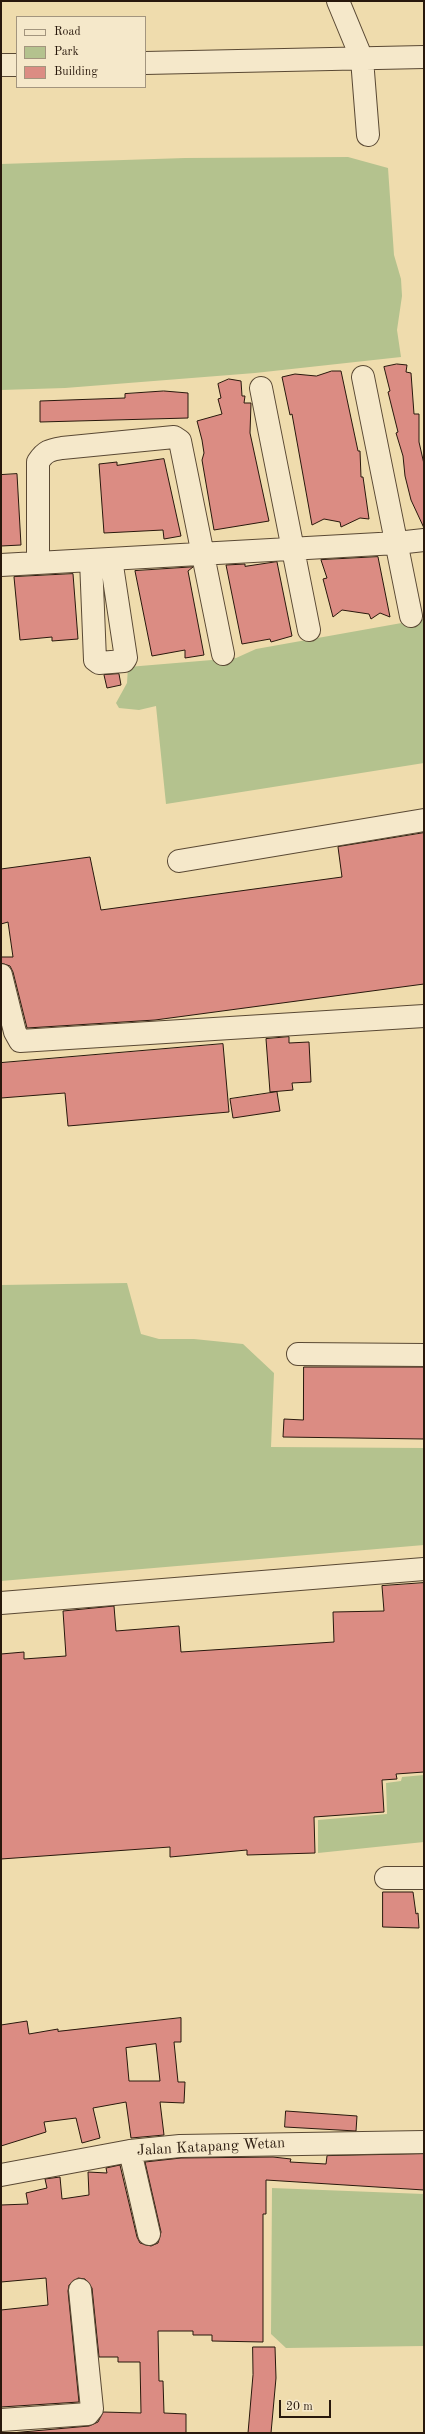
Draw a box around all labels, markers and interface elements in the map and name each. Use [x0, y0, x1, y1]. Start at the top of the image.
legend [16, 16, 146, 88]
text: Road [54, 26, 81, 38]
text: Park [54, 46, 79, 58]
text: Building [54, 66, 98, 78]
street label: Jalan Katapang Wetan [136, 2134, 286, 2160]
scale bar [281, 2392, 333, 2418]
text: 20 m [286, 2401, 313, 2413]

